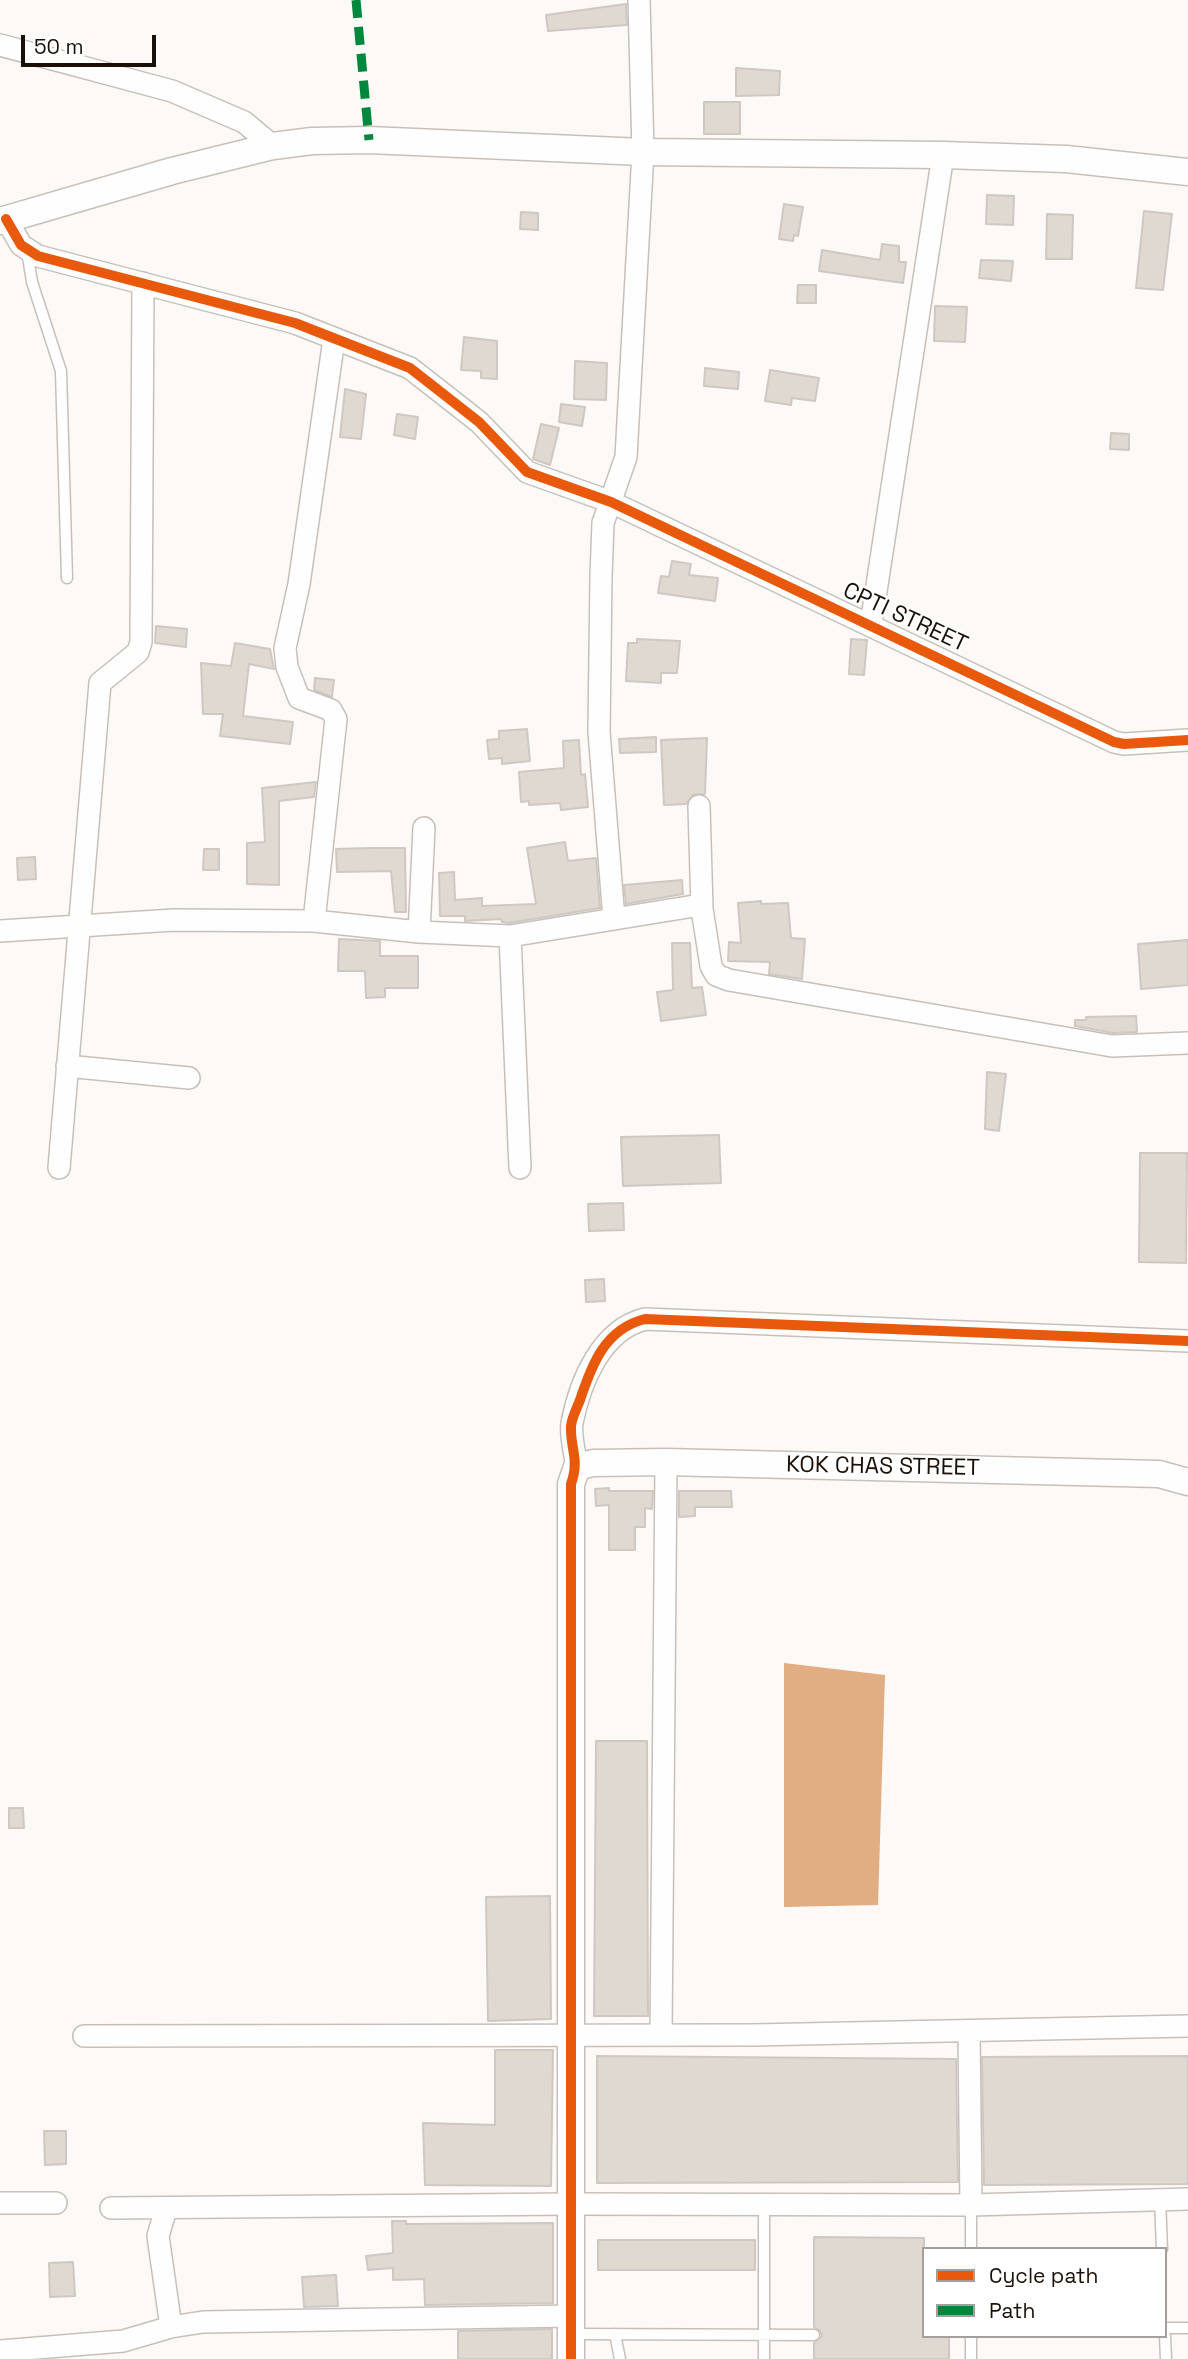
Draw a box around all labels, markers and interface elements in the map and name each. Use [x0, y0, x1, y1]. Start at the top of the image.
scale bar [24, 21, 159, 65]
text: 50 m [34, 33, 84, 60]
street label: CPTI STREET [838, 577, 972, 659]
street label: KOK CHAS STREET [786, 1452, 980, 1482]
legend [922, 2247, 1167, 2338]
text: Cycle path [989, 2262, 1098, 2289]
text: Path [989, 2297, 1035, 2324]

